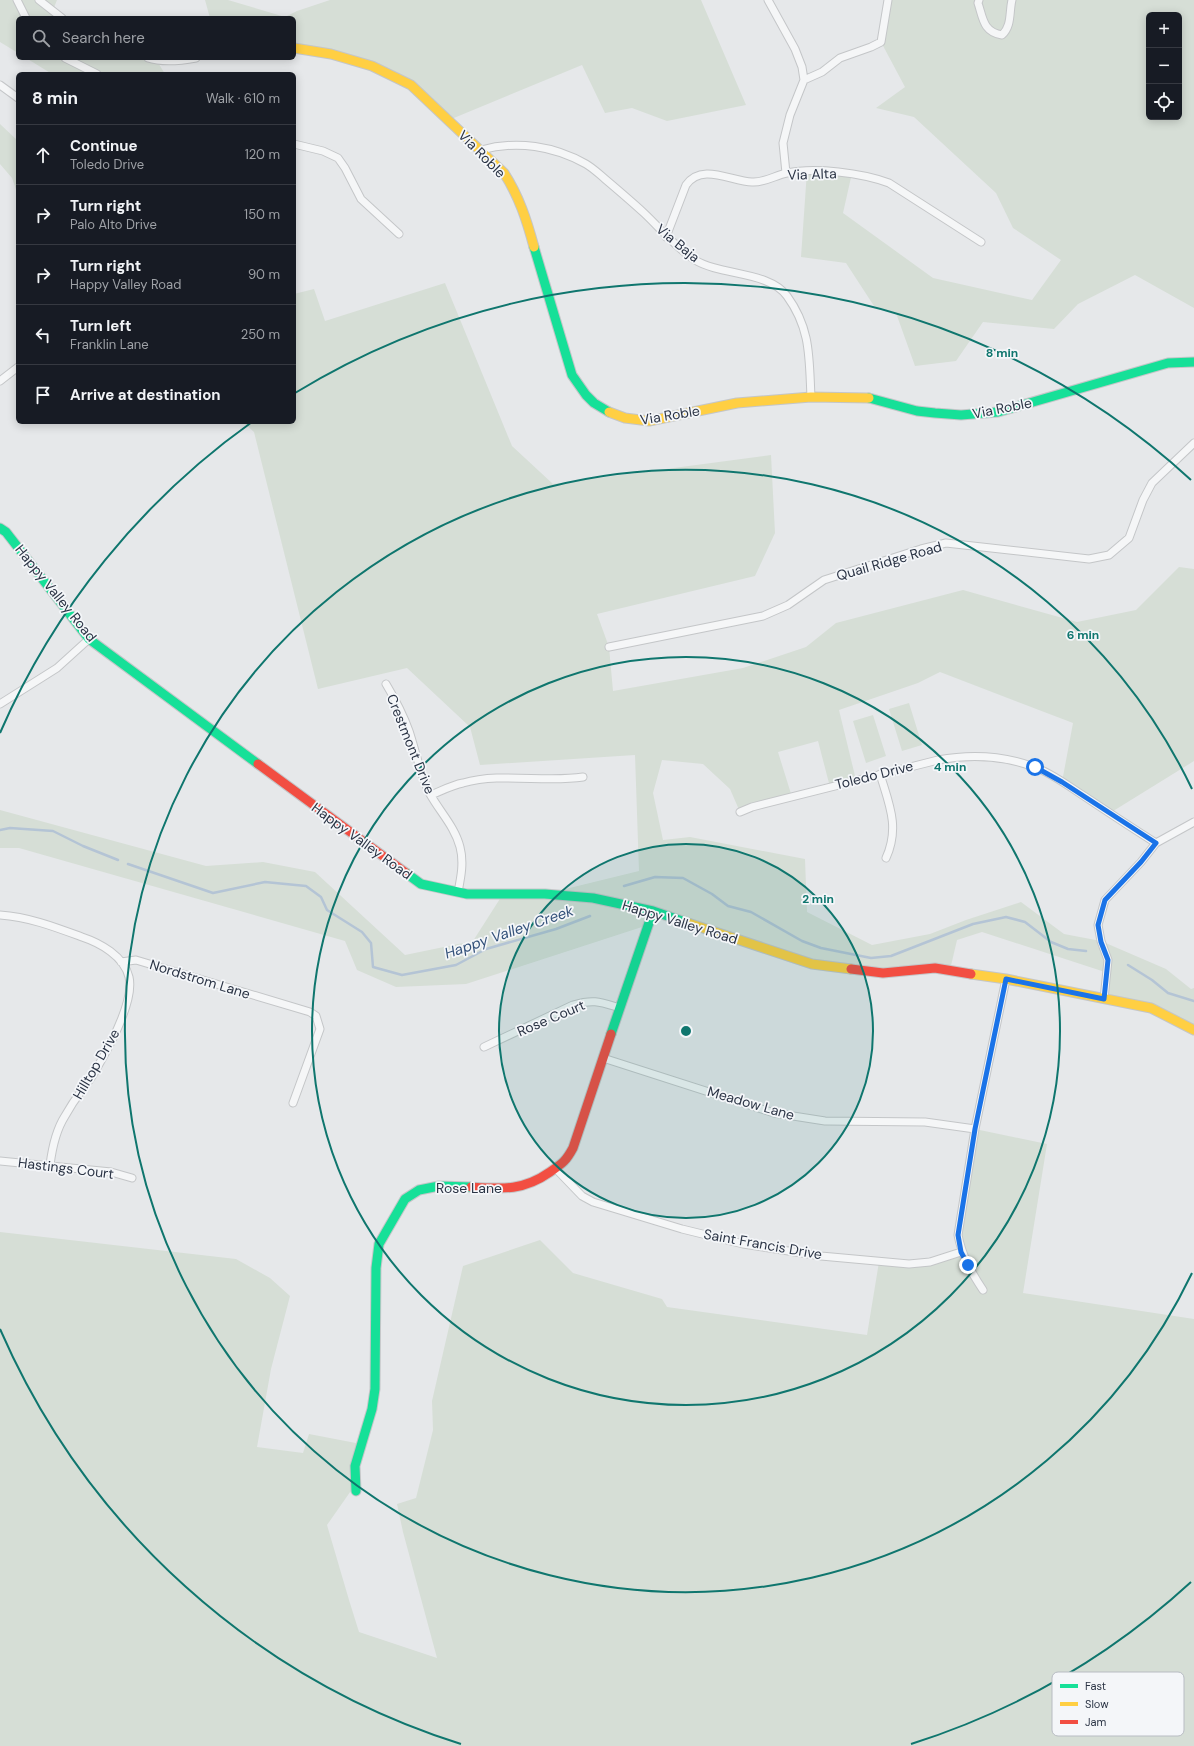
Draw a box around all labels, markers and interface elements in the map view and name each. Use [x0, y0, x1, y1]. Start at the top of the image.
map controls [1146, 12, 1182, 120]
button: + [1146, 12, 1182, 48]
search box [16, 16, 296, 60]
icon: search [30, 27, 52, 49]
text: Search here [62, 28, 145, 48]
button: − [1146, 48, 1182, 84]
button: locate [1146, 84, 1182, 120]
text: 8 min [32, 87, 78, 109]
text: Walk · 610 m [206, 90, 280, 107]
street label: Via Roble [454, 126, 510, 182]
text: Continue [70, 136, 138, 156]
icon: ahead [32, 144, 54, 166]
text: 120 m [245, 146, 280, 163]
text: Toledo Drive [70, 156, 144, 173]
street label: Via Alta [787, 164, 837, 184]
text: Turn right [70, 196, 141, 216]
icon: right [32, 204, 54, 226]
text: 150 m [244, 206, 280, 223]
text: Palo Alto Drive [70, 216, 157, 233]
street label: Via Baja [652, 220, 704, 266]
text: Turn right [70, 256, 141, 276]
icon: right [32, 264, 54, 286]
text: 90 m [248, 266, 280, 283]
text: Happy Valley Road [70, 276, 181, 293]
text: Turn left [70, 316, 131, 336]
icon: left [32, 324, 54, 346]
text: 250 m [241, 326, 280, 343]
text: Franklin Lane [70, 336, 149, 353]
text: 8 min [986, 345, 1018, 361]
icon: arrive [32, 384, 54, 406]
text: Arrive at destination [70, 385, 221, 405]
street label: Via Roble [971, 393, 1033, 423]
street label: Via Roble [639, 401, 701, 429]
street label: Quail Ridge Road [834, 537, 944, 585]
street label: Happy Valley Road [11, 541, 101, 645]
text: 6 min [1067, 627, 1099, 643]
street label: Crestmont Drive [383, 691, 439, 797]
street label: Toledo Drive [833, 757, 915, 793]
route start [1026, 758, 1044, 776]
text: 4 min [934, 759, 966, 775]
street label: Happy Valley Road [308, 798, 416, 884]
text: 2 min [802, 891, 834, 907]
street label: Happy Valley Road [620, 896, 740, 948]
water label: Happy Valley Creek [442, 900, 577, 963]
street label: Nordstrom Lane [148, 955, 253, 1003]
street label: Rose Court [514, 996, 588, 1040]
centre of rings [679, 1024, 693, 1038]
street label: Hilltop Drive [69, 1026, 123, 1102]
street label: Meadow Lane [705, 1082, 797, 1124]
street label: Hastings Court [17, 1153, 115, 1183]
street label: Rose Lane [436, 1179, 502, 1197]
street label: Saint Francis Drive [702, 1225, 824, 1263]
route end [959, 1256, 977, 1274]
legend [1052, 1672, 1184, 1736]
text: Fast [1085, 1679, 1106, 1693]
text: Slow [1085, 1697, 1109, 1711]
text: Jam [1085, 1715, 1106, 1729]

